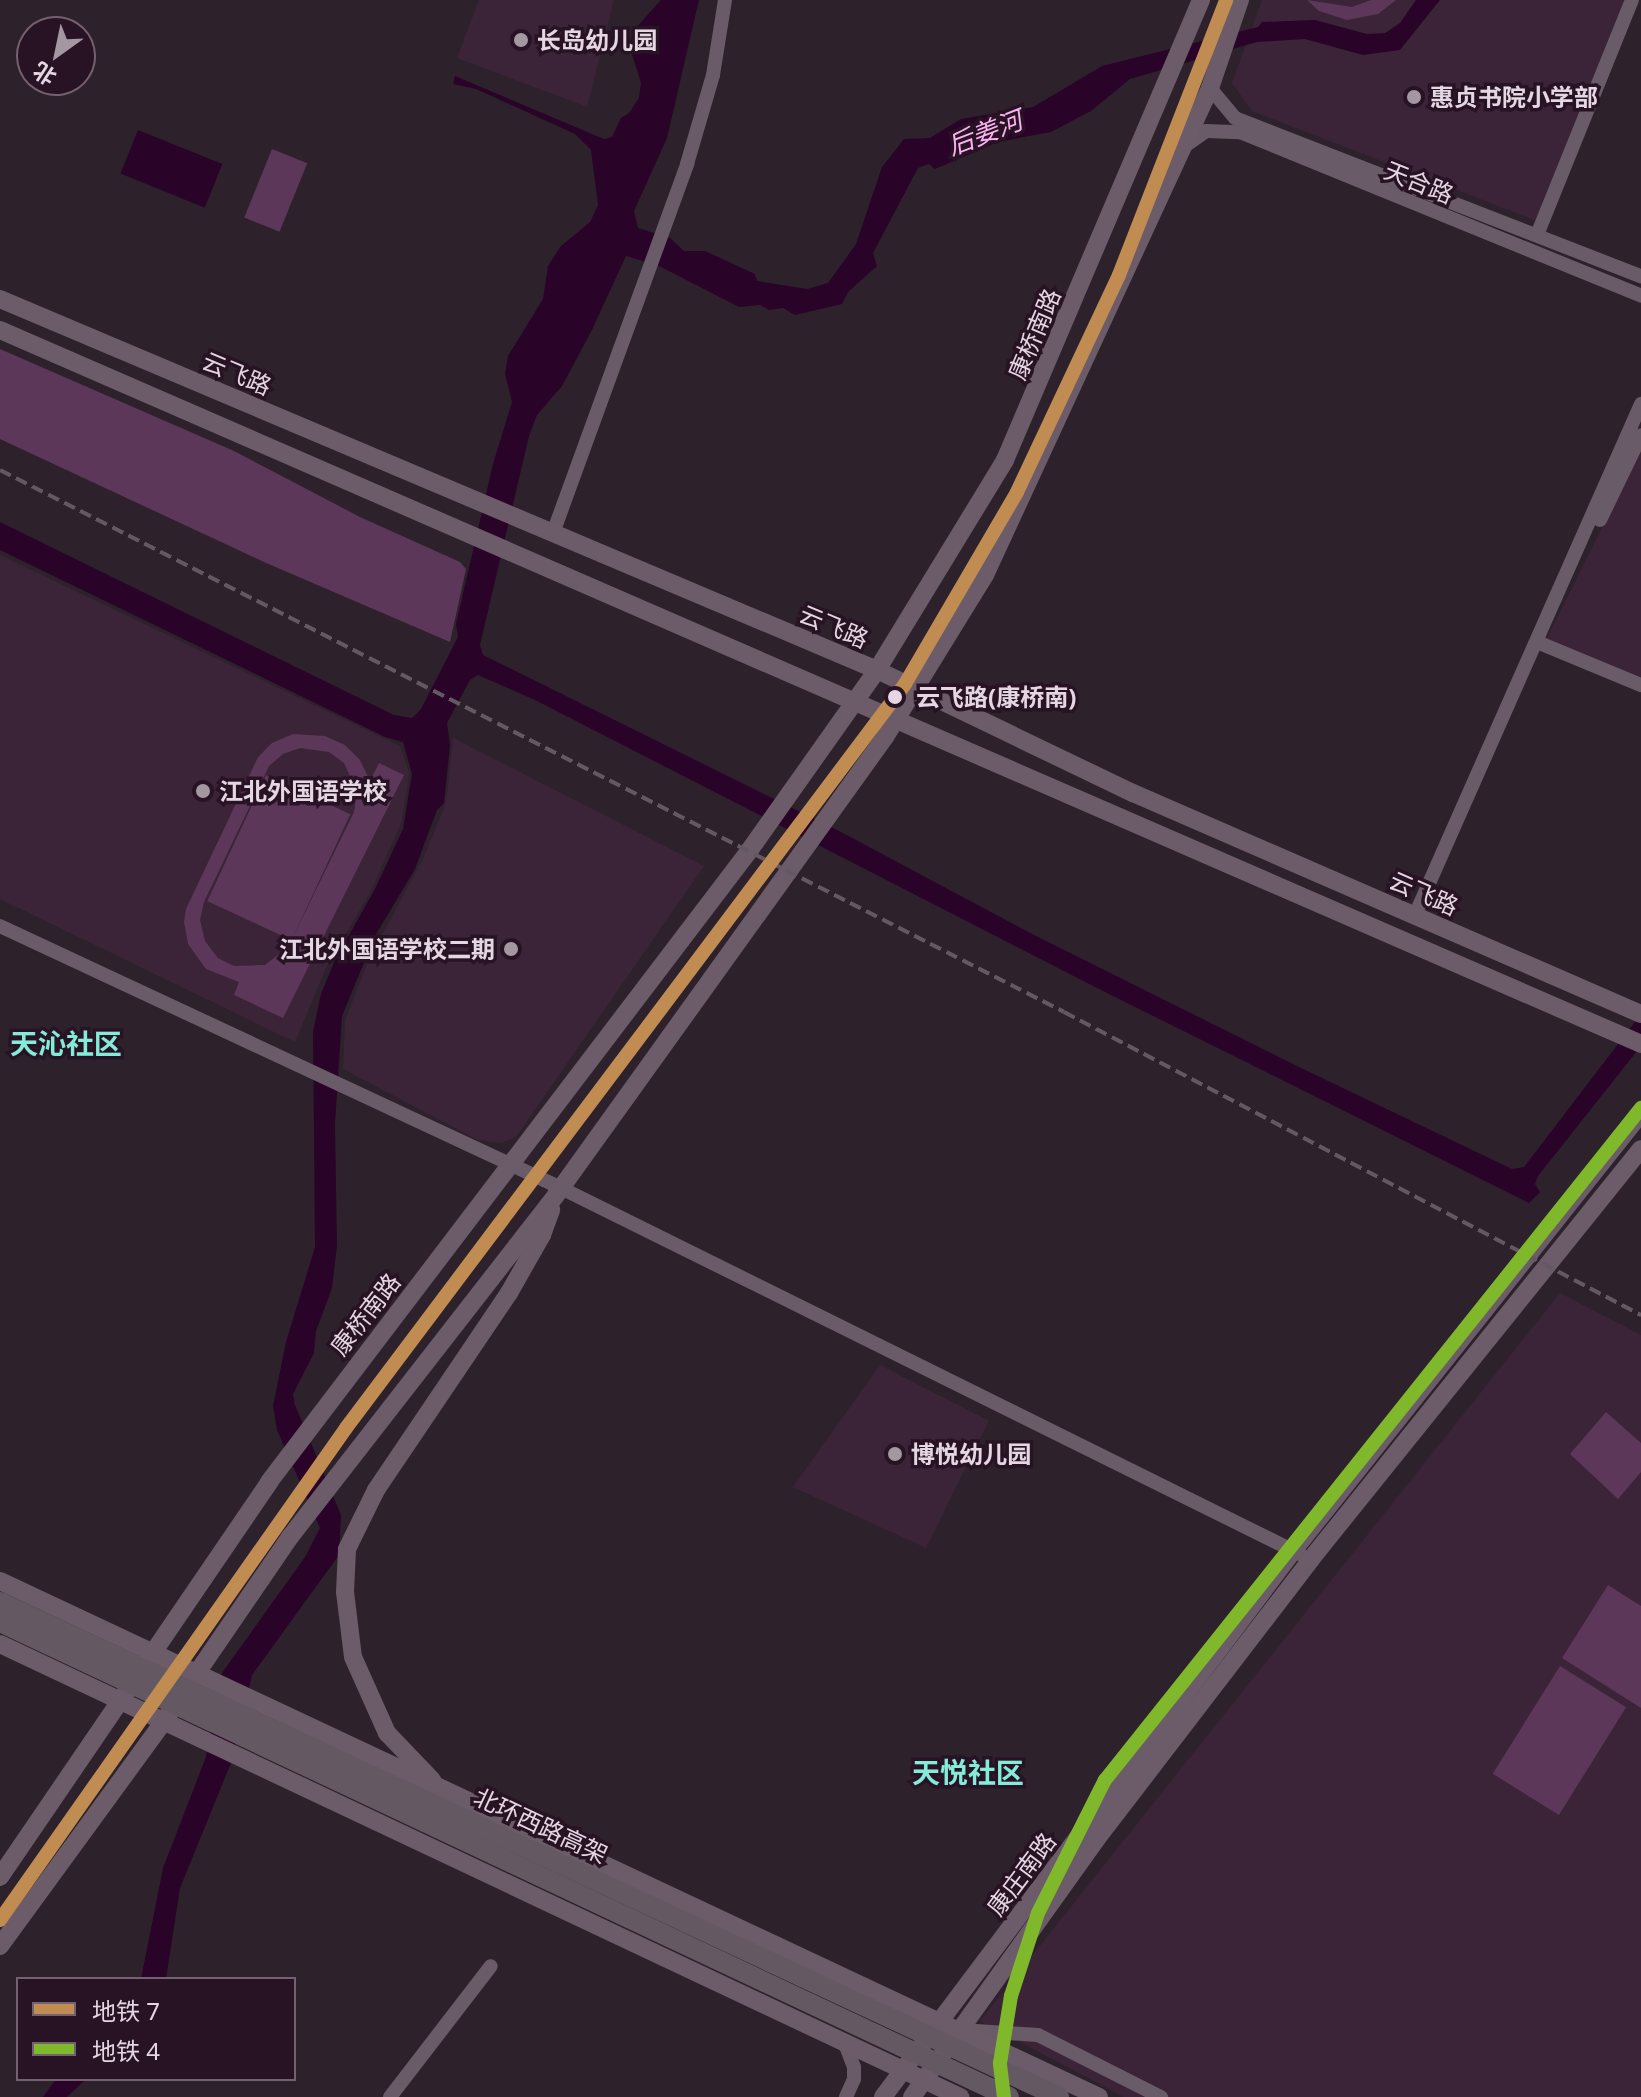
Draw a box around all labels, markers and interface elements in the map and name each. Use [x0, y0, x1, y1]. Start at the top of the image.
north arrow [16, 16, 96, 96]
place label: 长岛幼儿园 [537, 26, 657, 54]
marker: 长岛幼儿园 [512, 31, 530, 49]
text: 北 [27, 56, 61, 93]
place label: 惠贞书院小学部 [1430, 83, 1598, 111]
marker: 惠贞书院小学部 [1405, 88, 1423, 106]
water label: 后姜河 [943, 104, 1027, 162]
street label: 天合路 [1380, 155, 1458, 209]
street label: 康桥南路 [1002, 284, 1066, 384]
street label: 云飞路 [198, 346, 276, 400]
street label: 云飞路 [795, 599, 873, 653]
marker: 云飞路(康桥南) [881, 683, 909, 711]
place label: 云飞路(康桥南) [916, 683, 1076, 711]
place label: 江北外国语学校 [219, 777, 387, 805]
marker: 江北外国语学校 [194, 782, 212, 800]
street label: 云飞路 [1385, 865, 1463, 921]
place label: 江北外国语学校二期 [279, 935, 495, 963]
marker: 江北外国语学校二期 [502, 940, 520, 958]
district label: 天沁社区 [10, 1026, 122, 1060]
street label: 康桥南路 [324, 1267, 406, 1361]
place label: 博悦幼儿园 [911, 1440, 1031, 1468]
marker: 博悦幼儿园 [886, 1445, 904, 1463]
district label: 天悦社区 [912, 1755, 1024, 1789]
street label: 北环西路高架 [470, 1782, 612, 1868]
street label: 康庄南路 [981, 1827, 1061, 1921]
legend [16, 1977, 296, 2081]
text: 地铁 7 [92, 1994, 160, 2027]
text: 地铁 4 [92, 2034, 160, 2067]

